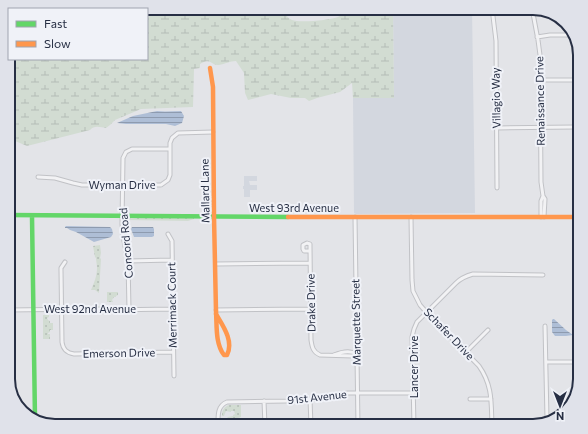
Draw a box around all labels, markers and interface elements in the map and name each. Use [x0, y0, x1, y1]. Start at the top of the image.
legend [8, 8, 148, 60]
text: Fast [44, 16, 67, 30]
text: Slow [44, 36, 71, 50]
street label: Renaissance Drive [532, 56, 547, 146]
street label: Villagio Way [488, 67, 503, 129]
street label: Mallard Lane [197, 159, 212, 223]
street label: Wyman Drive [89, 178, 156, 191]
street label: West 93rd Avenue [249, 201, 339, 214]
street label: Concord Road [116, 207, 135, 279]
street label: Merrimack Court [164, 261, 179, 348]
street label: Drake Drive [303, 274, 318, 332]
street label: Marquette Street [348, 278, 363, 365]
street label: West 92nd Avenue [44, 302, 136, 315]
street label: Schafer Drive [421, 305, 477, 362]
street label: Lancer Drive [407, 335, 420, 398]
street label: Emerson Drive [83, 345, 156, 360]
north arrow [540, 386, 580, 426]
street label: 91st Avenue [287, 387, 347, 406]
text: N [556, 410, 564, 423]

